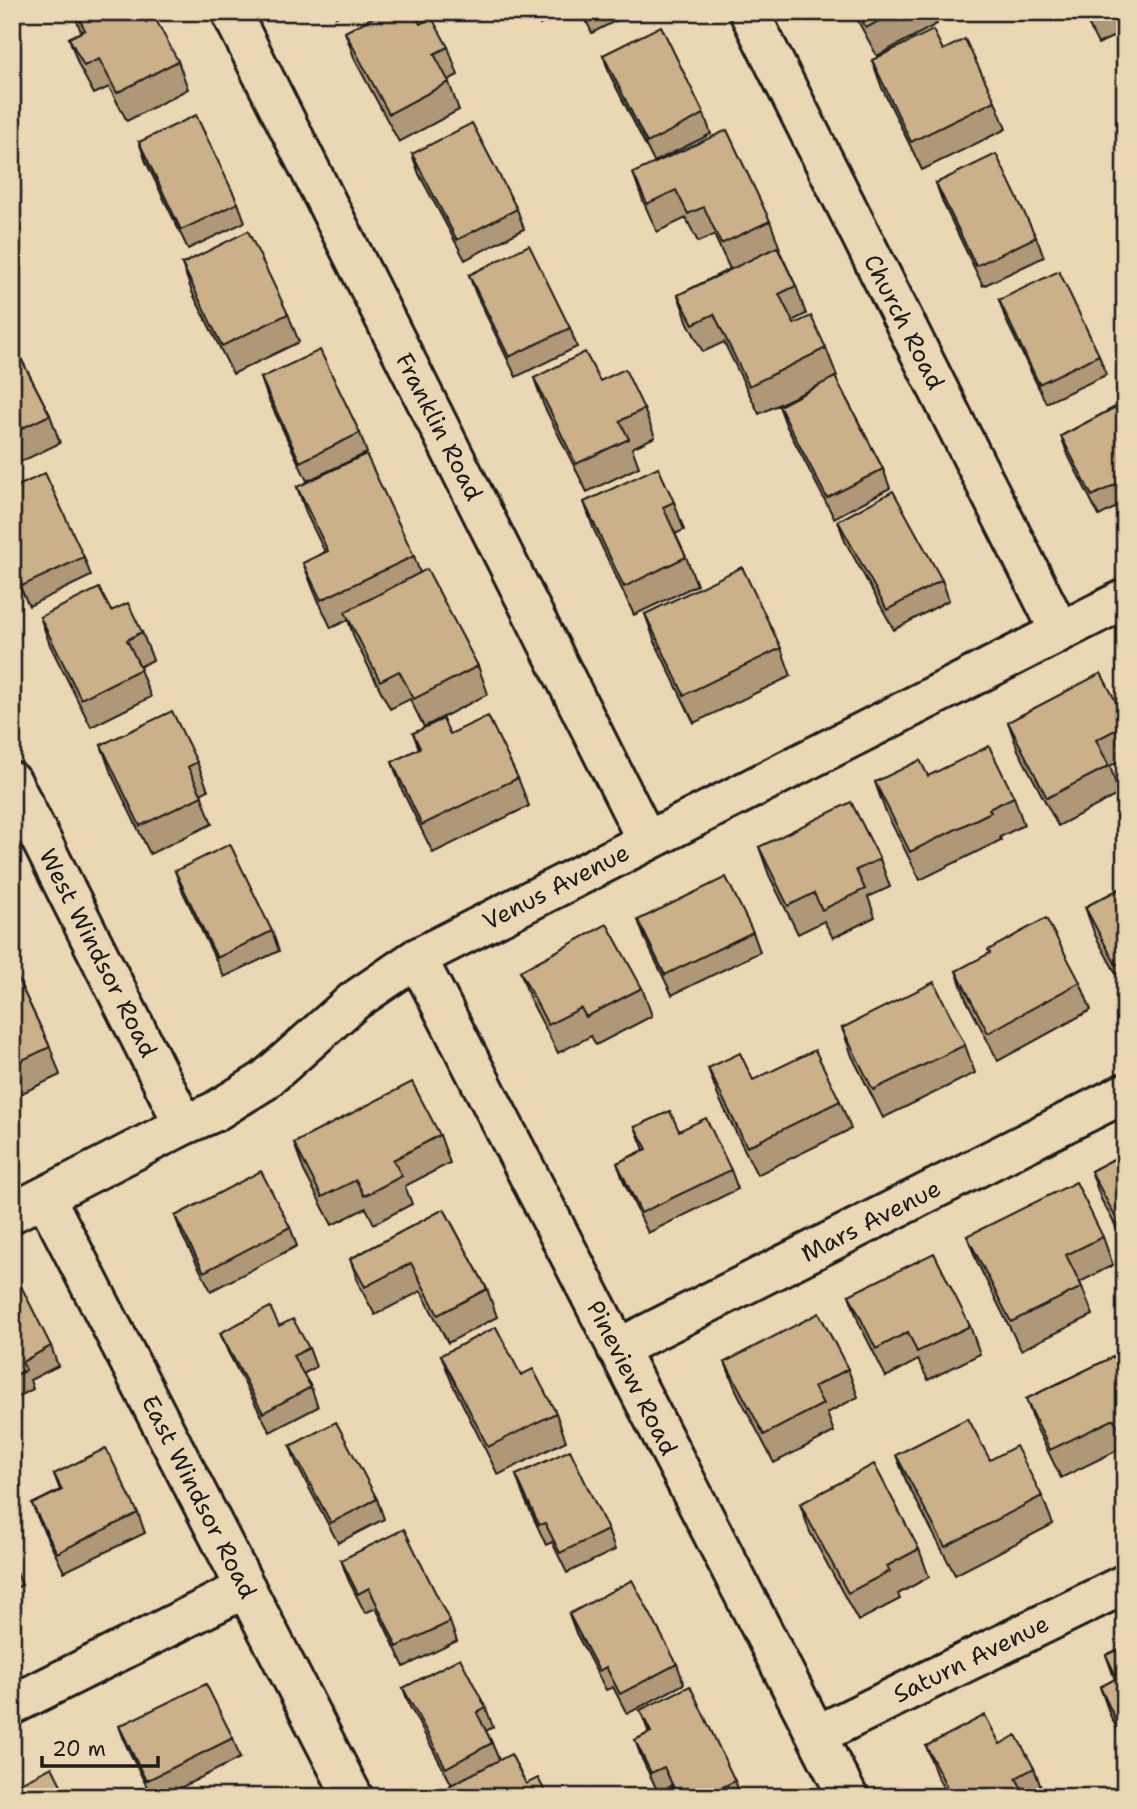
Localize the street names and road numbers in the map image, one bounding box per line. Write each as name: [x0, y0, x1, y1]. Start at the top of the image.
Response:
street label: Church Road: [856, 249, 952, 395]
street label: Franklin Road: [388, 348, 490, 506]
street label: Venus Avenue: [477, 836, 635, 938]
street label: West Windsor Road: [31, 843, 165, 1063]
street label: Mars Avenue: [796, 1172, 946, 1270]
street label: Pineview Road: [579, 1295, 685, 1461]
street label: East Windsor Road: [134, 1390, 264, 1604]
street label: Saturn Avenue: [888, 1608, 1054, 1710]

